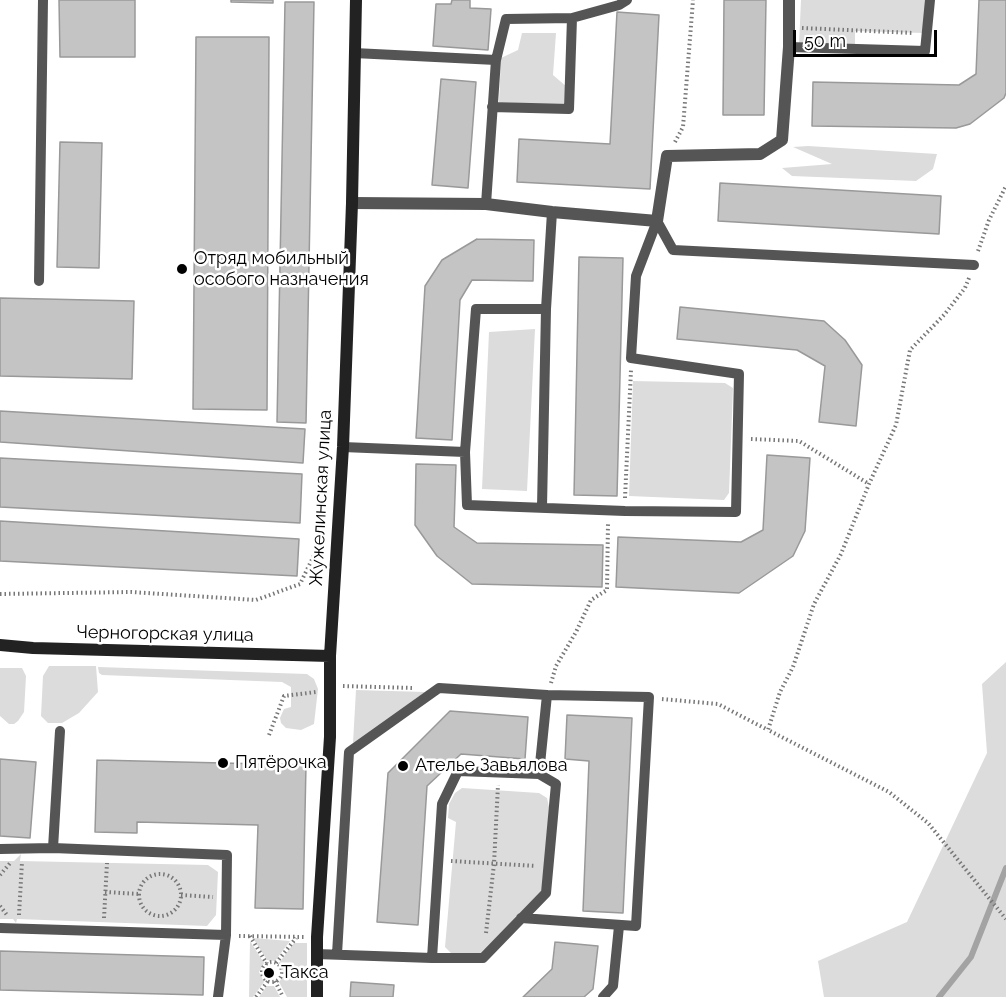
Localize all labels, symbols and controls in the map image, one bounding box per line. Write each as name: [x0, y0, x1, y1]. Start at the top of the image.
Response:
scale bar: [796, 18, 940, 56]
text: 50 m: [804, 30, 846, 51]
place label: Отряд мобильный особого назначения: [194, 248, 369, 290]
marker: Отряд мобильный особого назначения: [175, 262, 189, 276]
street label: Жужелинская улица: [306, 409, 336, 587]
street label: Черногорская улица: [76, 622, 254, 646]
place label: Пятёрочка: [235, 752, 327, 774]
place label: Ателье Завьялова: [415, 755, 567, 777]
marker: Пятёрочка: [216, 756, 230, 770]
marker: Ателье Завьялова: [396, 759, 410, 773]
place label: Такса: [281, 962, 328, 984]
marker: Такса: [262, 966, 276, 980]

